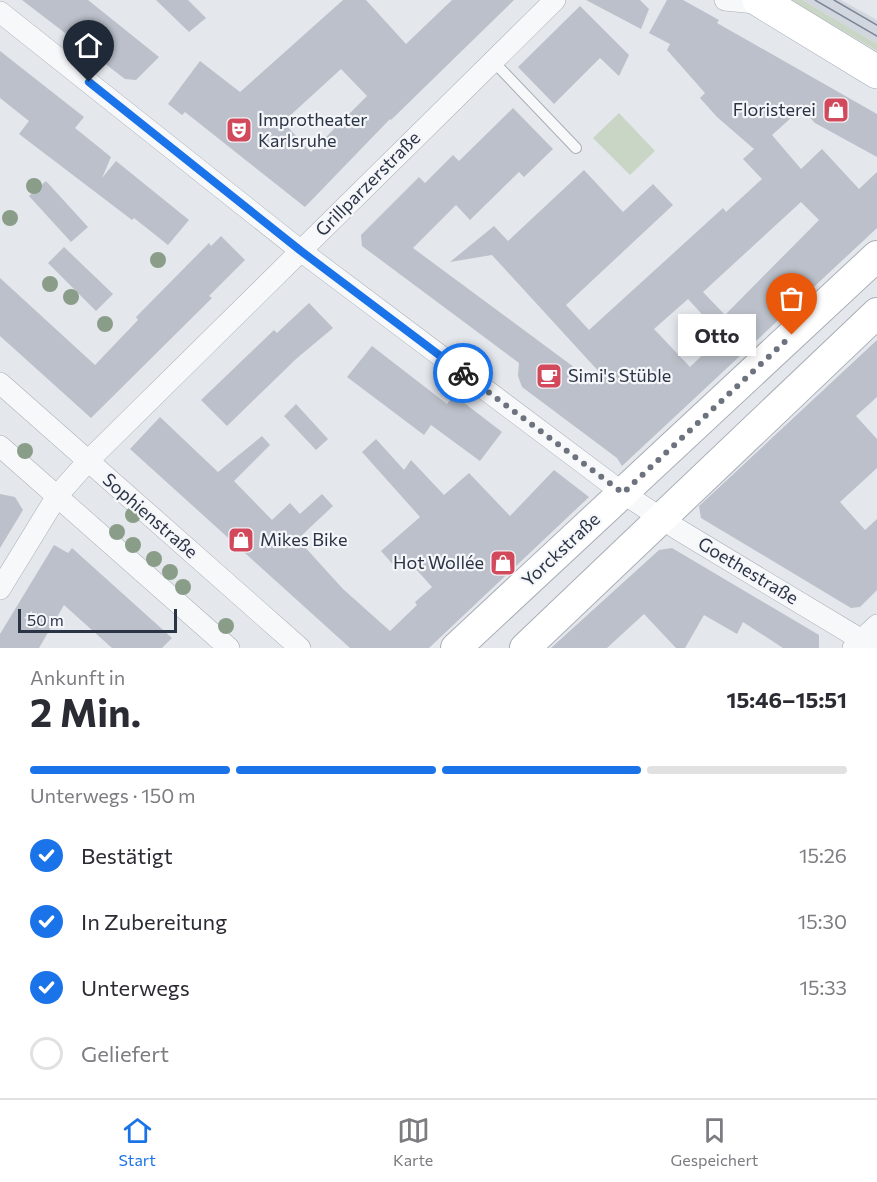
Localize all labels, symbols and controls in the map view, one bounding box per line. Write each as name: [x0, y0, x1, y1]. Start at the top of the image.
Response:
pin: [63, 20, 114, 82]
icon: home: [72, 29, 105, 62]
shop icon: Floristerei: [821, 95, 851, 125]
place label: Floristerei: [733, 98, 816, 120]
place label: Improtheater Karlsruhe: [258, 108, 367, 151]
theatre icon: Improtheater Karlsruhe: [224, 115, 254, 145]
street label: Grillparzerstraße: [310, 126, 424, 240]
pin: [766, 273, 817, 335]
icon: bag: [775, 282, 808, 315]
callout: Otto: [678, 314, 756, 356]
text: Otto: [694, 323, 740, 347]
courier: [433, 343, 493, 403]
icon: bike: [447, 357, 480, 390]
cafe icon: Simi's Stüble: [534, 361, 564, 391]
place label: Simi's Stüble: [568, 364, 671, 386]
street label: Sophienstraße: [99, 468, 203, 563]
street label: Yorckstraße: [517, 508, 604, 591]
shop icon: Mikes Bike: [226, 525, 256, 555]
place label: Mikes Bike: [260, 528, 347, 550]
street label: Goethestraße: [694, 532, 803, 609]
shop icon: Hot Wollée: [488, 548, 518, 578]
place label: Hot Wollée: [393, 551, 484, 573]
scale bar: [18, 606, 177, 634]
text: 50 m: [27, 610, 64, 629]
text: Ankunft in: [30, 665, 125, 689]
text: 15:46–15:51: [726, 686, 847, 713]
text: 2 Min.: [30, 687, 141, 735]
text: Unterwegs · 150 m: [30, 783, 196, 807]
icon: check: [30, 839, 63, 872]
text: Bestätigt: [81, 842, 173, 869]
text: 15:26: [799, 843, 847, 867]
icon: check: [30, 905, 63, 938]
text: In Zubereitung: [81, 908, 227, 935]
text: 15:30: [798, 909, 847, 933]
icon: check: [30, 971, 63, 1004]
text: Unterwegs: [81, 974, 190, 1001]
text: 15:33: [799, 975, 847, 999]
text: Geliefert: [81, 1040, 169, 1067]
tab: Start: [119, 1114, 156, 1169]
tab: Karte: [393, 1114, 433, 1169]
tab: Gespeichert: [670, 1114, 758, 1169]

